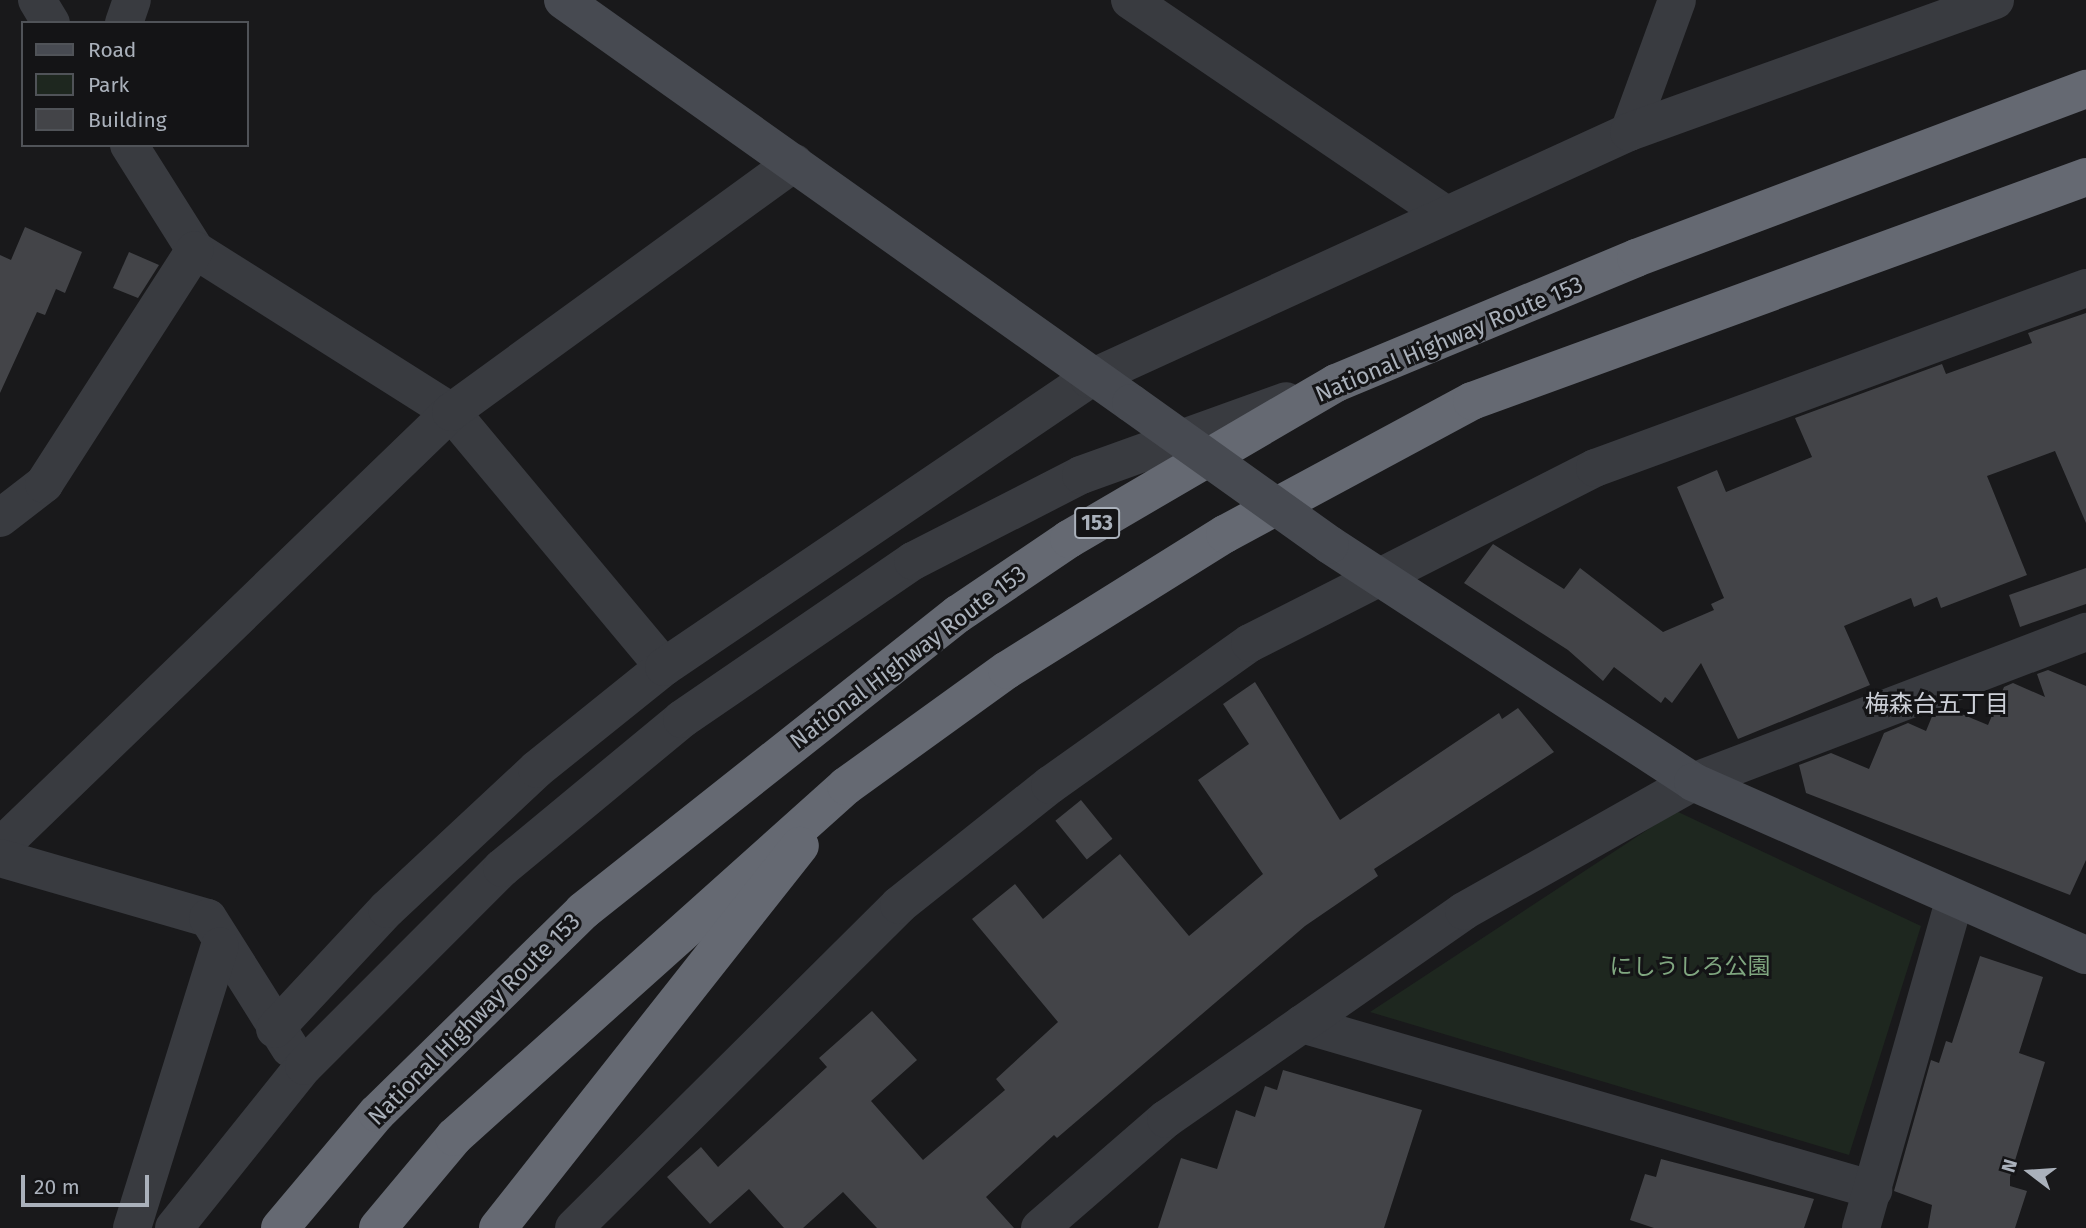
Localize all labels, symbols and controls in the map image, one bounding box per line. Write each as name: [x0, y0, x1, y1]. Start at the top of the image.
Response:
legend: [21, 21, 248, 147]
text: Road: [88, 37, 136, 63]
text: Park: [88, 72, 129, 98]
text: Building: [88, 107, 167, 133]
street label: National Highway Route 153: [1311, 270, 1587, 408]
road number: 153: [1072, 505, 1122, 540]
street label: National Highway Route 153: [785, 559, 1031, 755]
district label: 梅森台五丁目: [1865, 691, 2009, 719]
street label: National Highway Route 153: [362, 907, 586, 1131]
park label: にしうしろ公園: [1610, 952, 1770, 980]
north arrow: [1995, 1137, 2065, 1207]
text: N: [1997, 1156, 2022, 1175]
scale bar: [24, 1162, 152, 1206]
text: 20 m: [34, 1174, 80, 1200]

